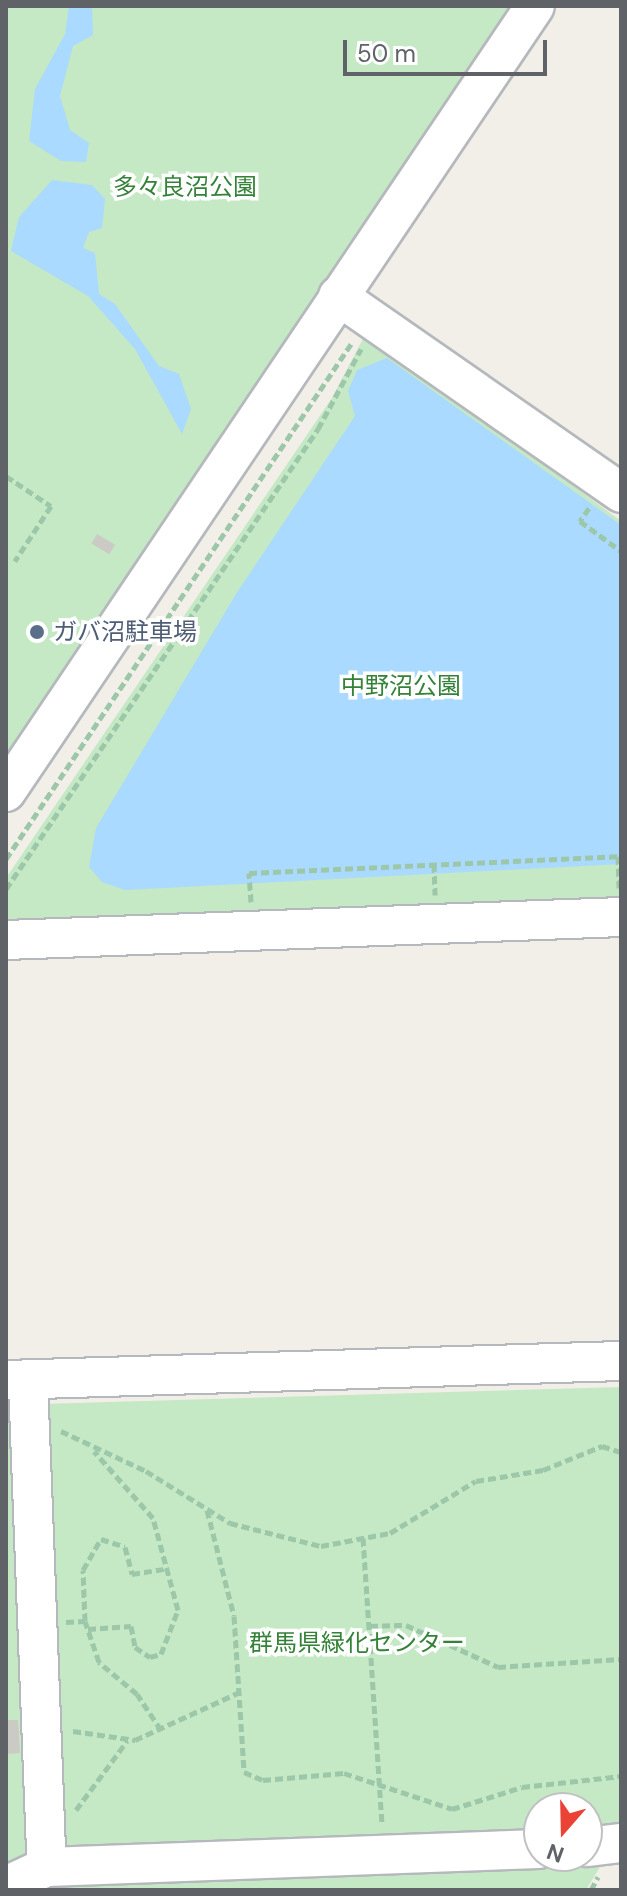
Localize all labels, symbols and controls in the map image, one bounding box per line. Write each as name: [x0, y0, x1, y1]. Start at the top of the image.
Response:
scale bar: [347, 24, 551, 74]
text: 50 m: [357, 38, 416, 69]
park label: 多々良沼公園: [113, 173, 257, 201]
place label: ガバ沼駐車場: [53, 618, 197, 646]
marker: ガバ沼駐車場: [28, 623, 46, 641]
park label: 中野沼公園: [341, 672, 461, 700]
park label: 群馬県緑化センター: [249, 1629, 465, 1657]
north arrow: [523, 1792, 603, 1872]
text: N: [543, 1837, 568, 1870]

